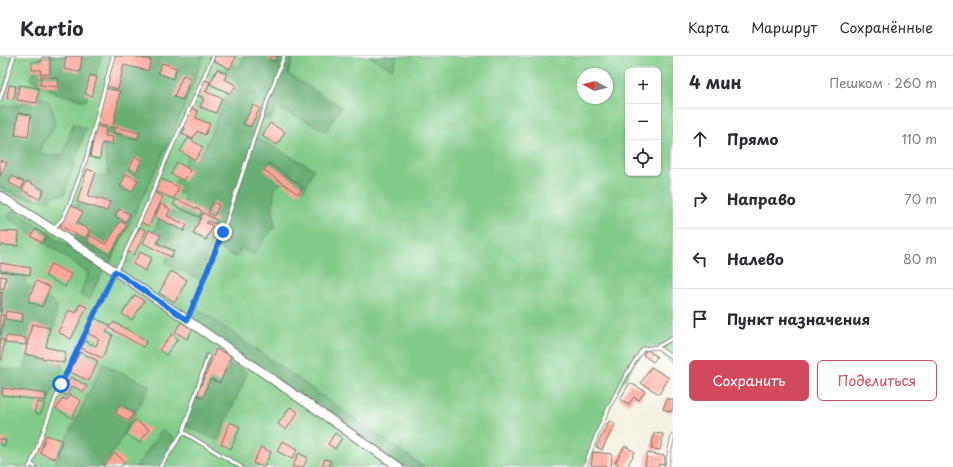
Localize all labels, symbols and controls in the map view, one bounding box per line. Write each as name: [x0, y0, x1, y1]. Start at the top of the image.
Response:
text: Kartio: [20, 14, 83, 42]
text: Карта: [688, 17, 729, 38]
text: Маршрут: [751, 17, 817, 38]
text: Сохранённые: [839, 17, 933, 38]
north arrow: [577, 68, 613, 104]
map controls: [625, 68, 661, 176]
button: +: [625, 68, 661, 104]
text: 4 мин: [689, 69, 742, 95]
text: Пешком · 260 m: [829, 73, 937, 92]
button: −: [625, 104, 661, 140]
text: Прямо: [727, 127, 778, 150]
icon: ahead: [689, 128, 711, 150]
text: 110 m: [902, 129, 937, 148]
button: locate: [625, 140, 661, 176]
text: Направо: [727, 187, 796, 210]
icon: right: [689, 188, 711, 210]
text: 70 m: [904, 189, 937, 208]
route end: [214, 223, 232, 241]
text: Налево: [727, 247, 784, 270]
icon: left: [689, 248, 711, 270]
text: 80 m: [903, 249, 937, 268]
text: Пункт назначения: [727, 307, 870, 330]
icon: arrive: [689, 308, 711, 330]
button: Сохранить: [689, 360, 809, 401]
button: Поделиться: [817, 360, 937, 401]
route start: [52, 375, 70, 393]

